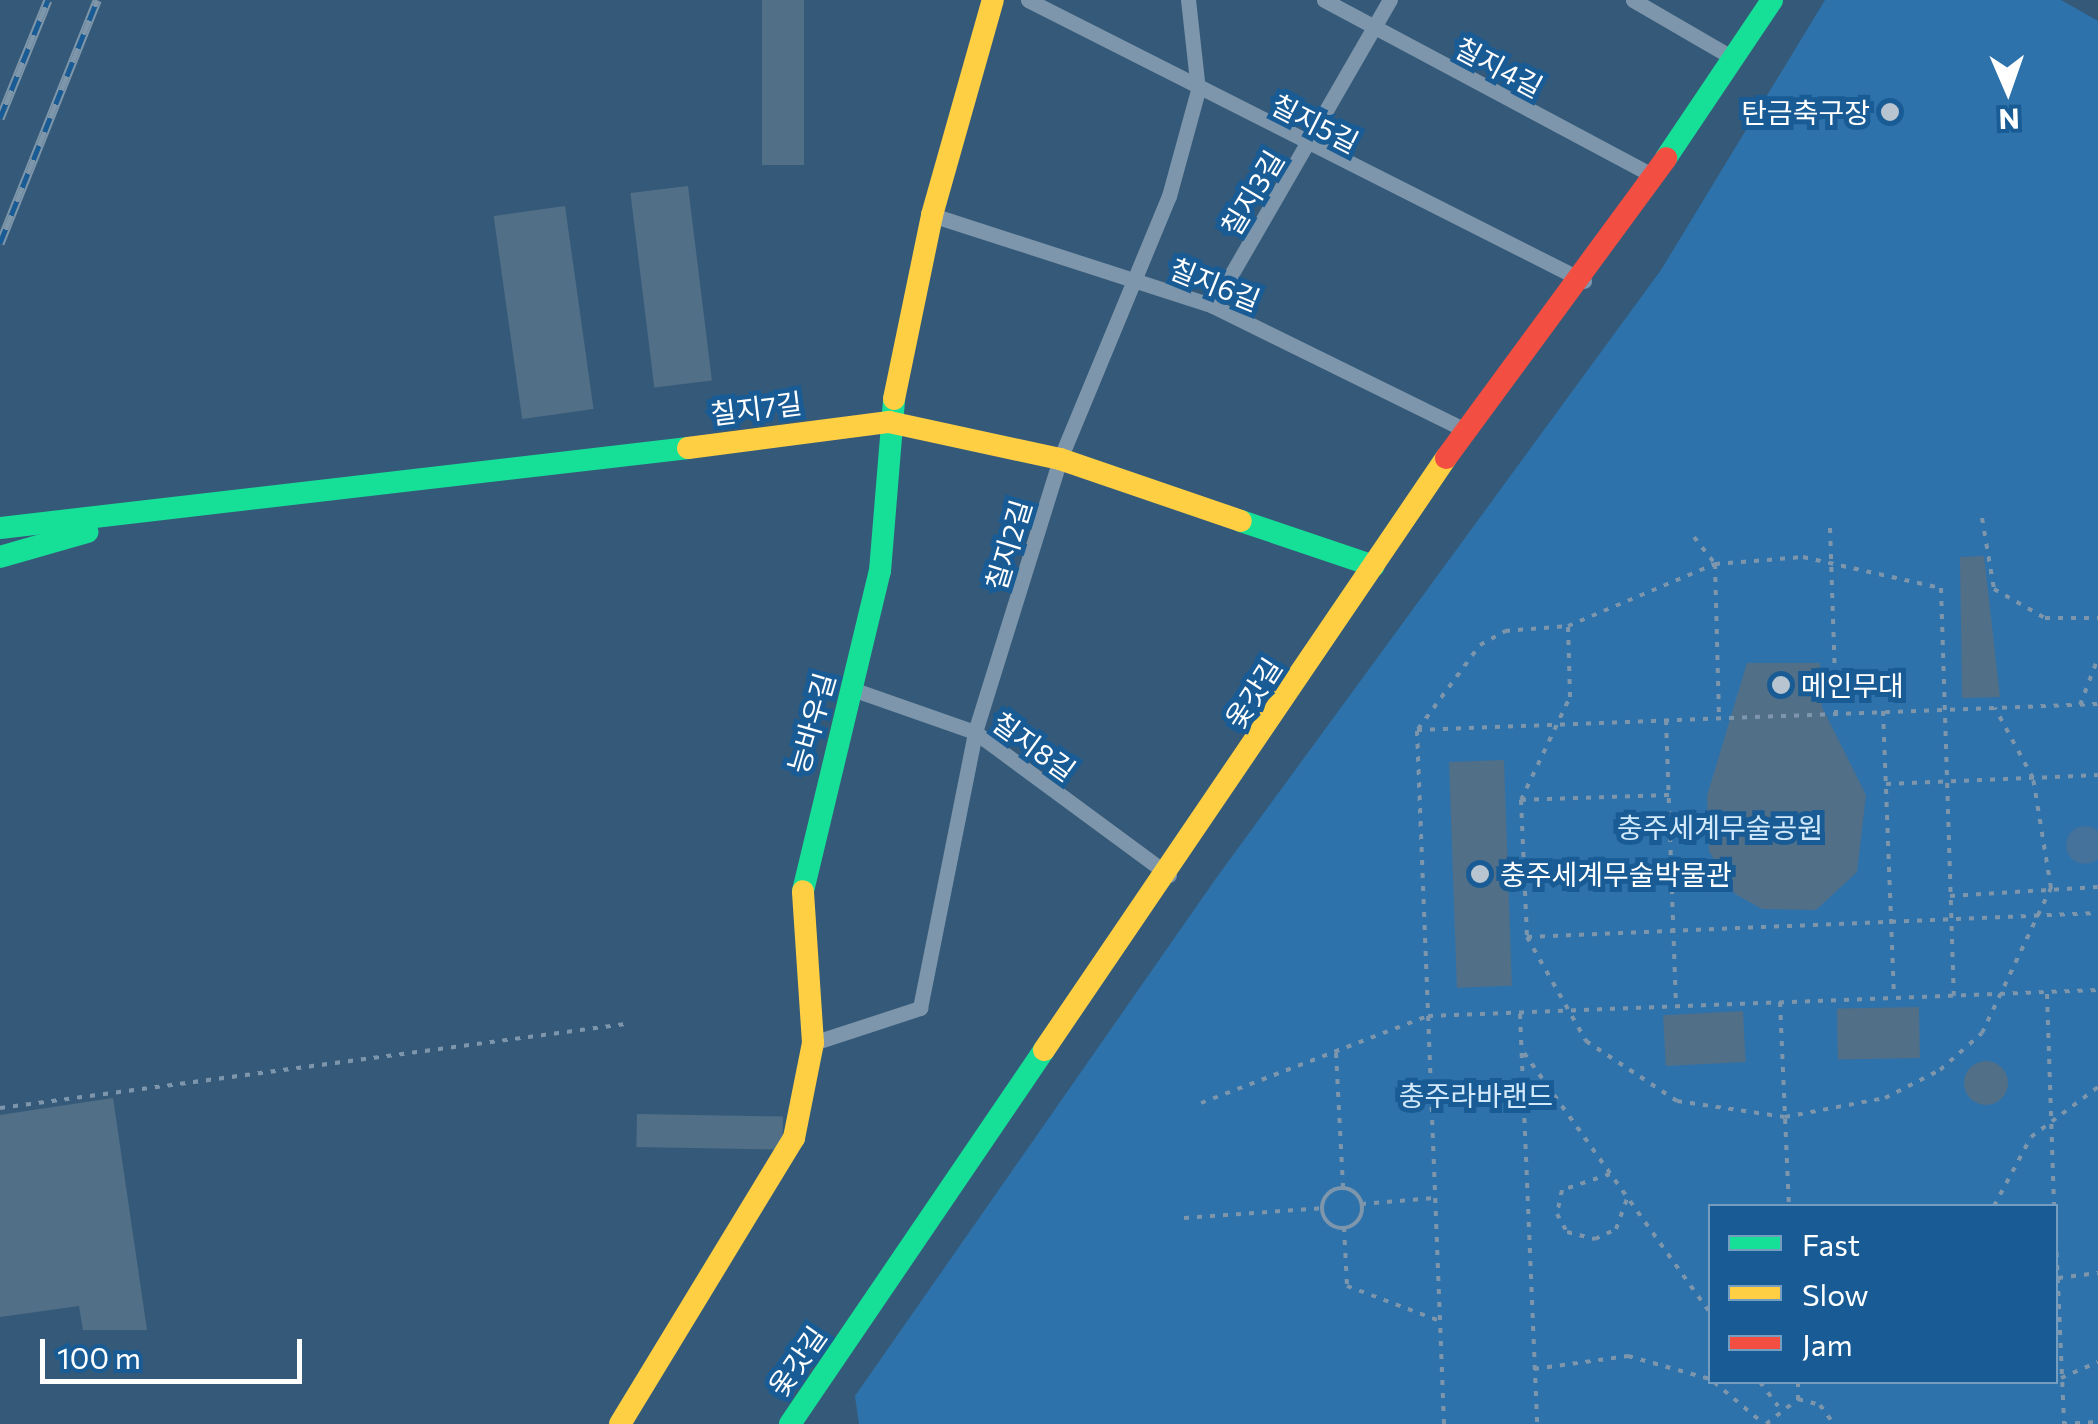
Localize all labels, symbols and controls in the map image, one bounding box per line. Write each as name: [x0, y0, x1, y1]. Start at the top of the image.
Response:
street label: 칠지4길: [1450, 30, 1548, 104]
north arrow: [1958, 40, 2058, 140]
street label: 칠지5길: [1266, 87, 1364, 159]
place label: 탄금축구장: [1741, 95, 1870, 129]
marker: 탄금축구장: [1879, 101, 1901, 123]
text: N: [1998, 103, 2020, 137]
street label: 칠지3길: [1214, 144, 1290, 242]
street label: 칠지6길: [1165, 251, 1265, 317]
street label: 칠지7길: [708, 386, 804, 430]
street label: 칠지2길: [978, 496, 1038, 594]
street label: 옻갓길: [1218, 651, 1288, 735]
place label: 메인무대: [1801, 668, 1904, 702]
street label: 능바우길: [781, 669, 841, 777]
marker: 메인무대: [1770, 674, 1792, 696]
street label: 칠지8길: [986, 705, 1082, 787]
park label: 충주세계무술공원: [1617, 810, 1823, 844]
place label: 충주세계무술박물관: [1500, 857, 1732, 891]
marker: 충주세계무술박물관: [1469, 863, 1491, 885]
park label: 충주라바랜드: [1399, 1078, 1553, 1112]
legend: [1708, 1204, 2058, 1384]
text: Fast: [1802, 1225, 1860, 1262]
text: Slow: [1802, 1275, 1869, 1312]
scale bar: [45, 1319, 308, 1381]
street label: 옻갓길: [761, 1320, 833, 1402]
text: Jam: [1802, 1325, 1853, 1362]
text: 100 m: [57, 1338, 141, 1375]

